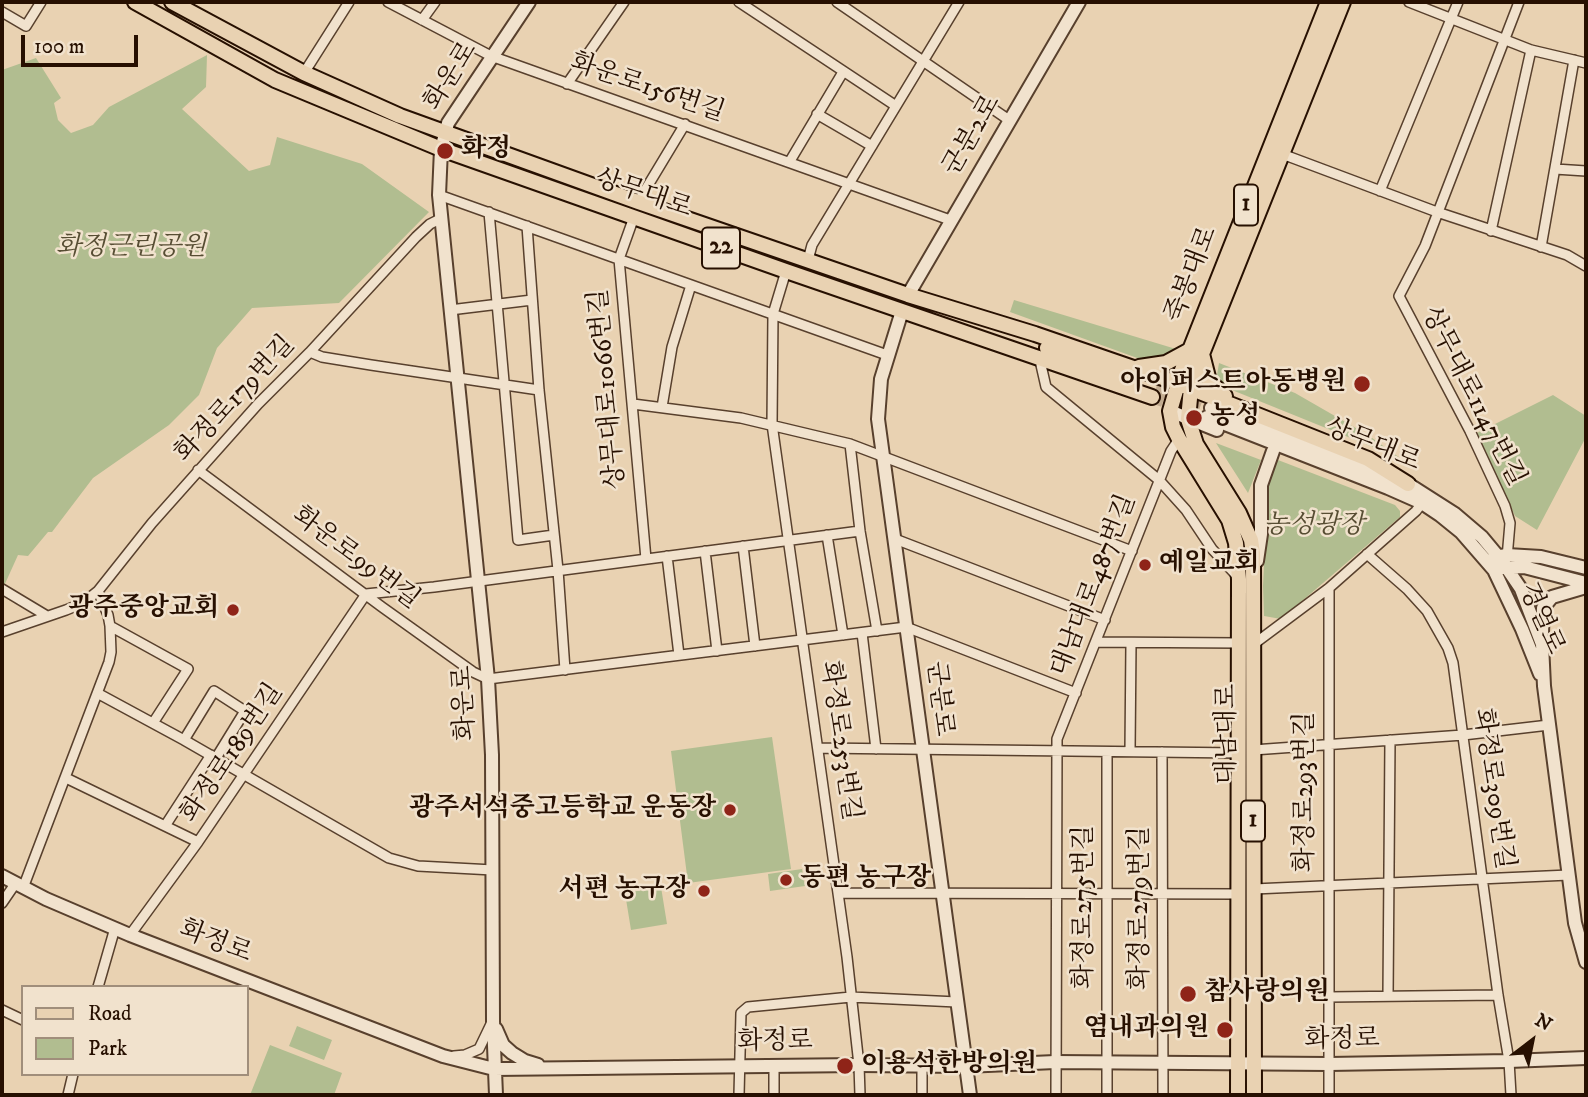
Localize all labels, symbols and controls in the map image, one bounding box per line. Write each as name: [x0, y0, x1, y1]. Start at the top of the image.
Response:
scale bar: [24, 21, 142, 65]
text: 100 m: [34, 34, 85, 60]
street label: 화운로: [419, 37, 485, 117]
street label: 화운로156번길: [566, 48, 728, 130]
street label: 군분2로: [937, 90, 1009, 182]
place label: 화정: [461, 135, 511, 167]
marker: 화정: [435, 141, 455, 161]
street label: 상무대로: [590, 164, 696, 226]
road number: 1: [1234, 184, 1258, 226]
street label: 죽봉대로: [1160, 223, 1226, 327]
road number: 22: [702, 228, 740, 268]
park label: 화정근린공원: [56, 233, 206, 265]
street label: 상무대로1066번길: [585, 287, 633, 491]
street label: 상무대로1147번길: [1413, 302, 1531, 492]
street label: 화정로179번길: [169, 330, 303, 470]
place label: 아이퍼스트아동병원: [1120, 368, 1346, 400]
marker: 아이퍼스트아동병원: [1352, 374, 1372, 394]
place label: 농성: [1210, 402, 1260, 434]
marker: 농성: [1184, 408, 1204, 428]
street label: 상무대로: [1320, 413, 1424, 479]
street label: 대남대로487번길: [1046, 491, 1144, 681]
street label: 화운로99번길: [285, 501, 425, 617]
park label: 농성광장: [1264, 511, 1364, 543]
place label: 예일교회: [1159, 549, 1259, 581]
marker: 예일교회: [1137, 557, 1153, 573]
street label: 경열로: [1510, 578, 1570, 660]
place label: 광주중앙교회: [68, 594, 219, 626]
marker: 광주중앙교회: [225, 602, 241, 618]
street label: 화정로253번길: [812, 659, 866, 823]
street label: 군분로: [918, 660, 958, 738]
street label: 화운로: [448, 665, 484, 741]
street label: 화정로189번길: [175, 678, 291, 830]
street label: 대남대로: [1213, 684, 1245, 784]
street label: 화정로309번길: [1465, 706, 1519, 872]
street label: 화정로293번길: [1291, 711, 1323, 873]
place label: 광주서석중고등학교 운동장: [409, 794, 716, 826]
road number: 1: [1241, 800, 1265, 842]
marker: 광주서석중고등학교 운동장: [722, 802, 738, 818]
street label: 화정로275번길: [1070, 825, 1102, 989]
street label: 화정로279번길: [1126, 826, 1158, 990]
place label: 동편 농구장: [800, 864, 931, 896]
marker: 동편 농구장: [778, 872, 794, 888]
place label: 서편 농구장: [559, 875, 690, 907]
marker: 서편 농구장: [696, 883, 712, 899]
street label: 화정로: [174, 915, 256, 971]
place label: 참사랑의원: [1204, 978, 1330, 1010]
marker: 참사랑의원: [1178, 984, 1198, 1004]
legend: [21, 985, 248, 1076]
text: Road: [88, 1001, 132, 1027]
north arrow: [1497, 1006, 1567, 1076]
text: N: [1531, 1009, 1556, 1037]
place label: 염내과의원: [1083, 1014, 1209, 1046]
marker: 염내과의원: [1215, 1020, 1235, 1040]
street label: 화정로: [1304, 1025, 1380, 1057]
street label: 화정로: [737, 1027, 813, 1059]
text: Park: [88, 1036, 127, 1062]
place label: 이용석한방의원: [861, 1050, 1037, 1082]
marker: 이용석한방의원: [835, 1056, 855, 1076]

